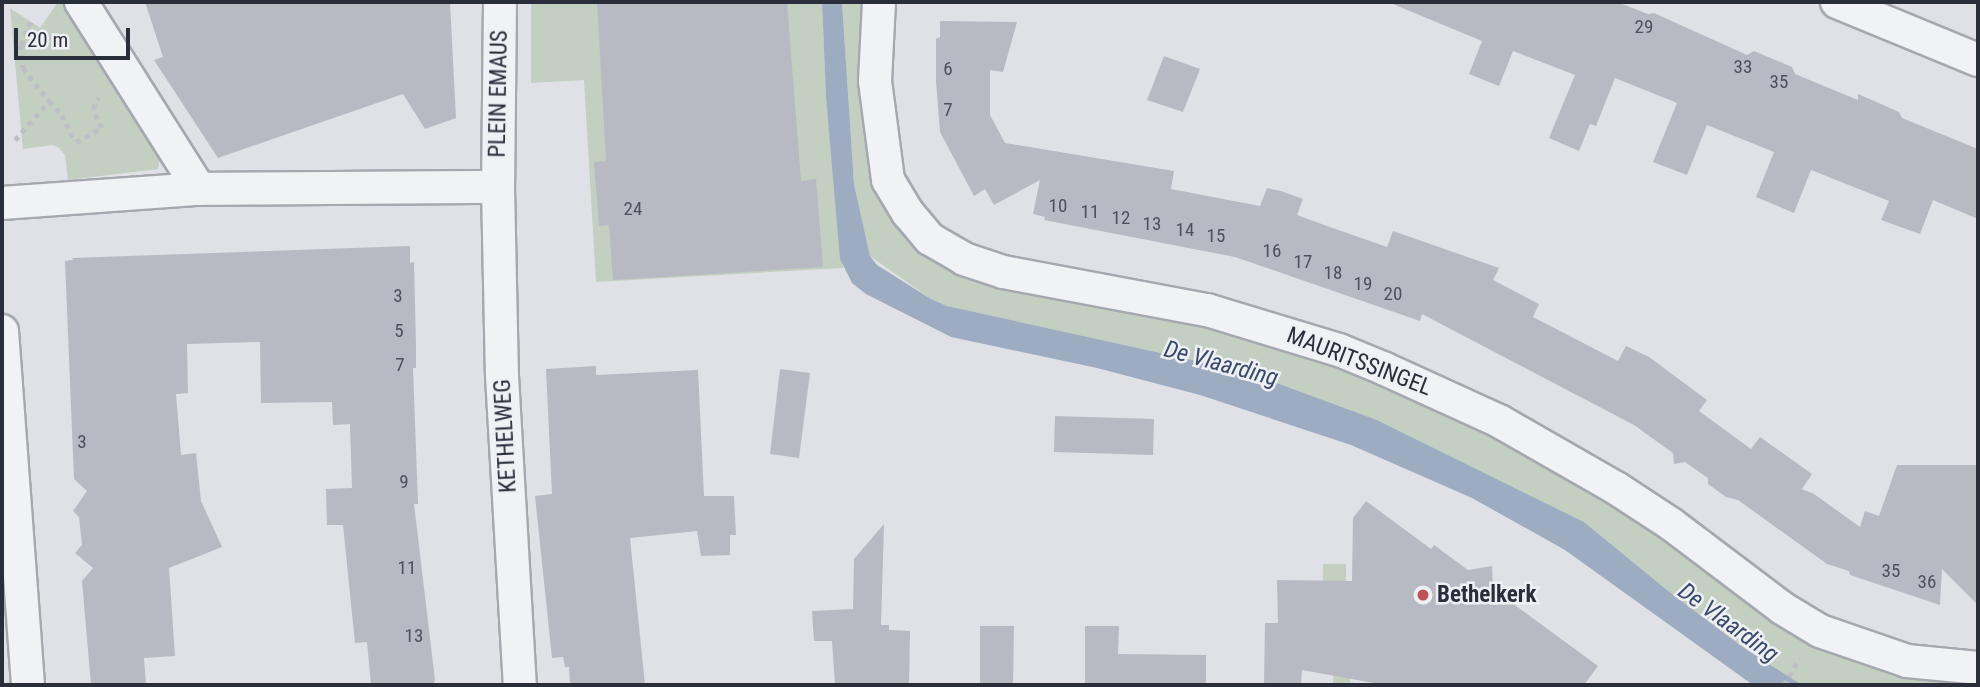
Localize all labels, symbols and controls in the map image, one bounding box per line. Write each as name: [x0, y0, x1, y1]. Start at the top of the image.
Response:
scale bar: [18, 14, 133, 58]
house number: 29: [1635, 16, 1653, 38]
text: 20 m: [27, 28, 68, 52]
street label: PLEIN EMAUS: [484, 30, 514, 158]
house number: 33: [1734, 56, 1752, 78]
house number: 6: [943, 58, 953, 80]
house number: 35: [1770, 71, 1788, 93]
house number: 7: [943, 99, 953, 121]
house number: 10: [1049, 195, 1067, 217]
house number: 24: [624, 198, 642, 220]
house number: 11: [1081, 201, 1099, 223]
house number: 12: [1112, 207, 1130, 229]
house number: 13: [1143, 213, 1161, 235]
house number: 14: [1176, 219, 1194, 241]
house number: 15: [1207, 225, 1225, 247]
house number: 16: [1263, 240, 1281, 262]
house number: 17: [1294, 251, 1312, 273]
house number: 18: [1324, 262, 1342, 284]
house number: 19: [1354, 273, 1372, 295]
house number: 20: [1384, 283, 1402, 305]
house number: 3: [393, 285, 403, 307]
house number: 5: [394, 320, 404, 342]
street label: MAURITSSINGEL: [1283, 322, 1435, 402]
water label: De Vlaarding: [1161, 335, 1281, 393]
house number: 7: [395, 354, 405, 376]
street label: KETHELWEG: [489, 378, 523, 494]
house number: 3: [77, 431, 87, 453]
house number: 9: [399, 471, 409, 493]
house number: 11: [398, 557, 416, 579]
house number: 35: [1882, 560, 1900, 582]
house number: 36: [1918, 571, 1936, 593]
water label: De Vlaarding: [1672, 577, 1784, 669]
place label: Bethelkerk: [1437, 581, 1536, 609]
marker: Bethelkerk: [1415, 587, 1431, 603]
house number: 13: [405, 625, 423, 647]

